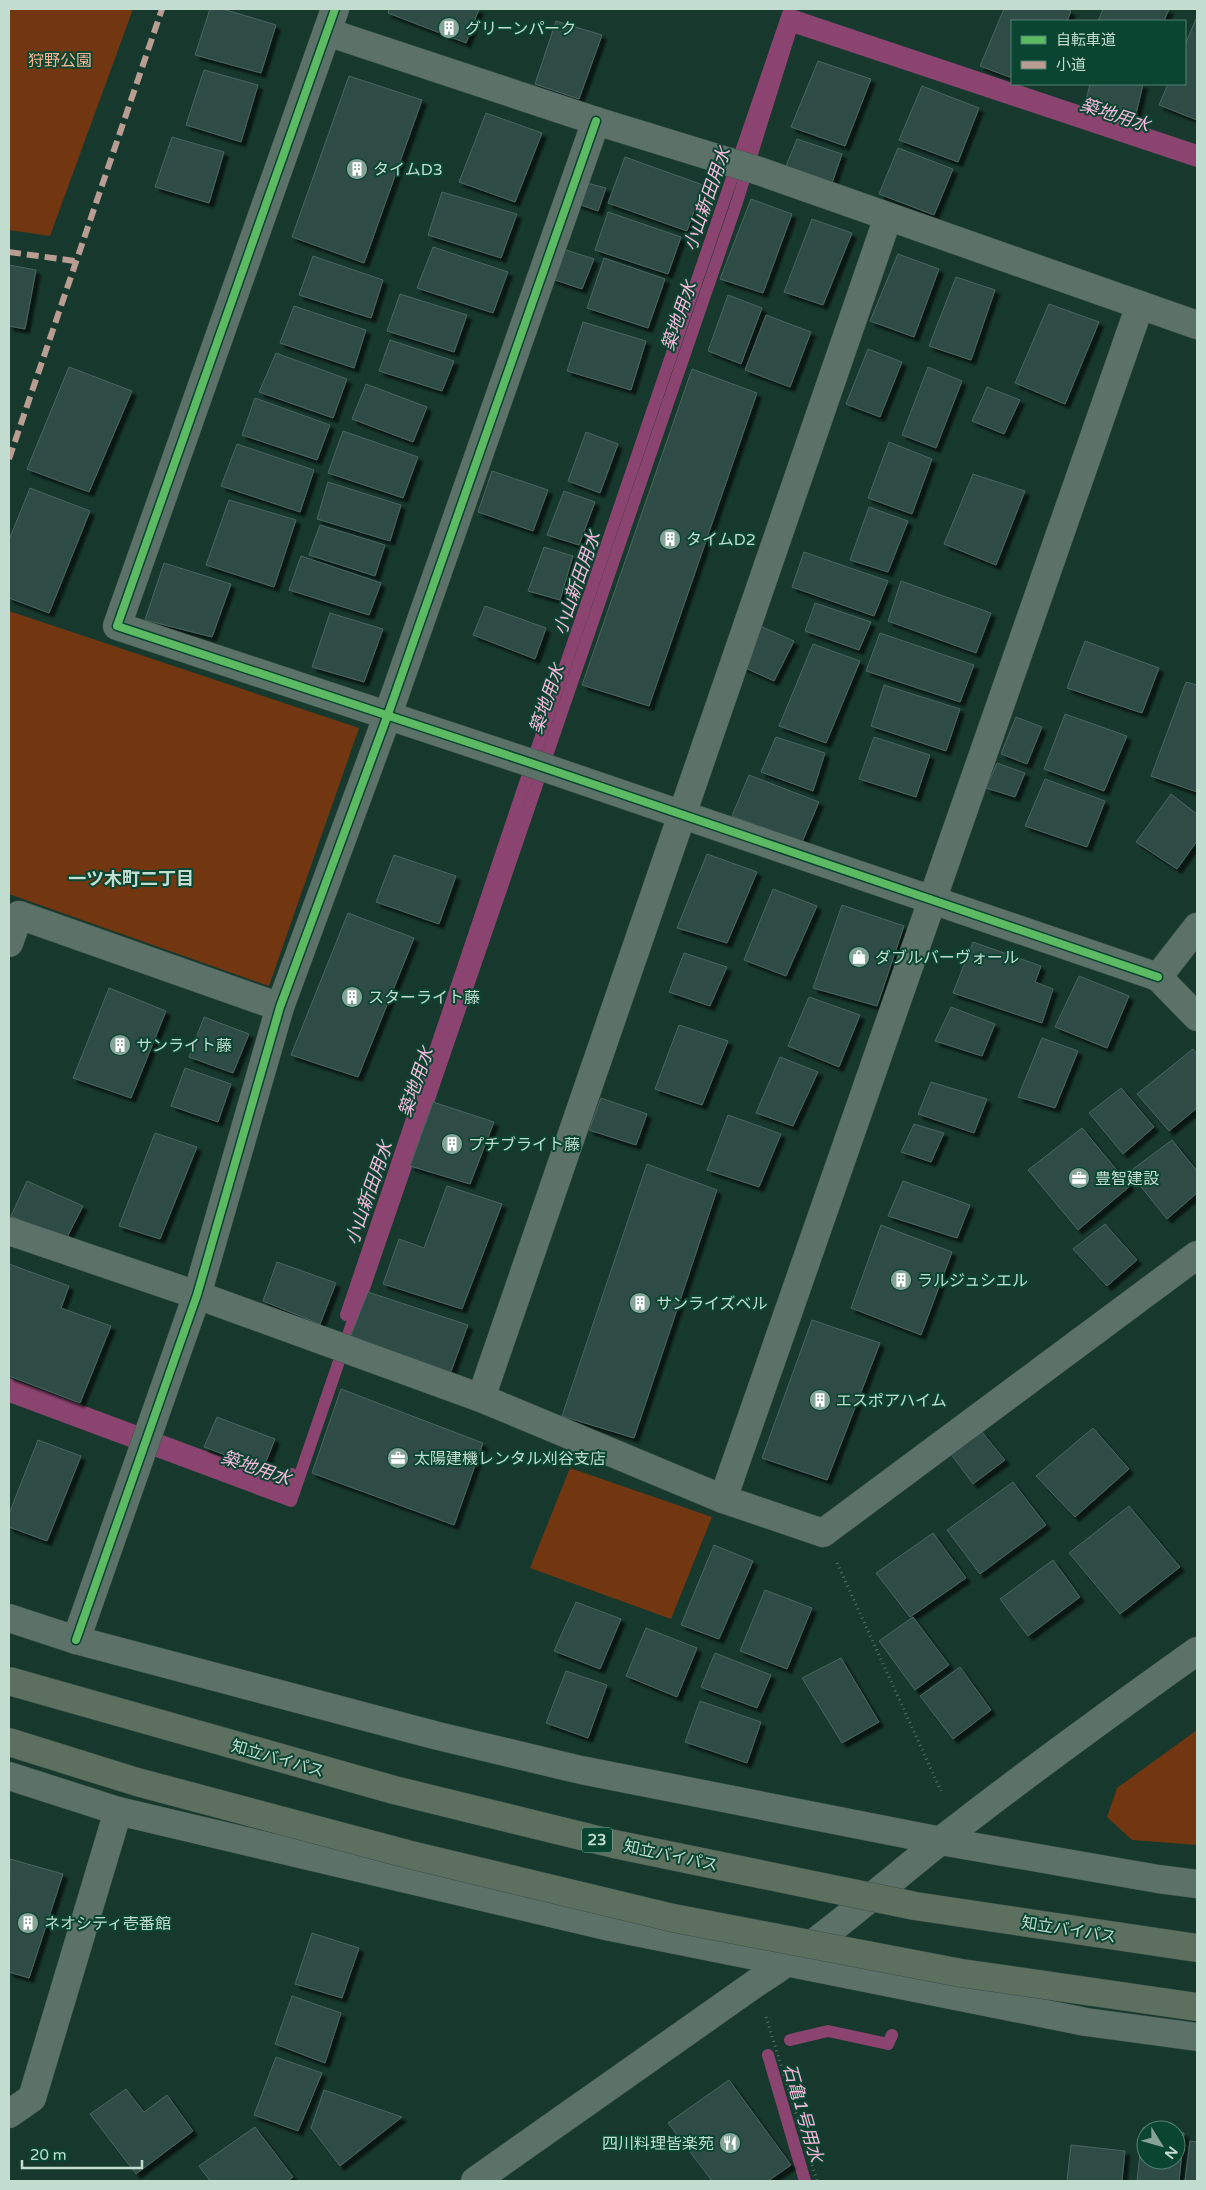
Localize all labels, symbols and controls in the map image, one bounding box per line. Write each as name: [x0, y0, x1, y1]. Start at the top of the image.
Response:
building icon: グリーンパーク: [437, 16, 461, 40]
place label: グリーンパーク: [465, 19, 576, 39]
legend: [1011, 20, 1186, 85]
text: 自転車道: [1056, 31, 1116, 49]
park label: 狩野公園: [28, 51, 92, 71]
text: 小道: [1056, 56, 1086, 74]
water label: 築地用水: [1077, 93, 1155, 137]
water label: 小山新田用水: [679, 142, 736, 254]
building icon: タイムD3: [345, 157, 369, 181]
place label: タイムD3: [373, 160, 443, 180]
water label: 築地用水: [657, 276, 702, 354]
water label: 小山新田用水: [549, 526, 606, 638]
building icon: タイムD2: [658, 527, 682, 551]
place label: タイムD2: [686, 530, 756, 550]
water label: 築地用水: [525, 659, 570, 737]
district label: 一ツ木町二丁目: [68, 868, 194, 890]
shop icon: ダブルバーヴォール: [847, 945, 871, 969]
place label: ダブルバーヴォール: [875, 948, 1019, 968]
building icon: スターライト藤: [340, 985, 364, 1009]
place label: スターライト藤: [368, 988, 480, 1008]
building icon: サンライト藤: [108, 1033, 132, 1057]
place label: サンライト藤: [136, 1036, 232, 1056]
water label: 築地用水: [394, 1042, 439, 1120]
building icon: プチブライト藤: [440, 1132, 464, 1156]
place label: プチブライト藤: [468, 1135, 580, 1155]
water label: 小山新田用水: [341, 1136, 398, 1248]
office icon: 豊智建設: [1067, 1166, 1091, 1190]
place label: 豊智建設: [1095, 1169, 1159, 1189]
building icon: ラルジュシエル: [889, 1268, 913, 1292]
place label: ラルジュシエル: [917, 1271, 1028, 1291]
building icon: サンライズベル: [628, 1291, 652, 1315]
place label: サンライズベル: [656, 1294, 768, 1314]
building icon: エスポアハイム: [808, 1388, 832, 1412]
place label: エスポアハイム: [836, 1391, 947, 1411]
water label: 築地用水: [218, 1446, 296, 1491]
office icon: 太陽建機レンタル刈谷支店: [386, 1446, 410, 1470]
place label: 太陽建機レンタル刈谷支店: [414, 1449, 606, 1469]
street label: 知立バイパス: [229, 1736, 326, 1782]
road number: 23: [582, 1828, 612, 1852]
street label: 知立バイパス: [622, 1836, 720, 1876]
building icon: ネオシティ壱番館: [16, 1911, 40, 1935]
street label: 知立バイパス: [1020, 1913, 1118, 1947]
place label: ネオシティ壱番館: [44, 1914, 171, 1934]
water label: 石亀1号用水: [778, 2061, 828, 2167]
north arrow: [1136, 2120, 1186, 2170]
restaurant icon: 四川料理皆楽苑: [718, 2131, 742, 2155]
place label: 四川料理皆楽苑: [602, 2134, 714, 2154]
scale bar: [22, 2138, 142, 2170]
text: N: [1161, 2143, 1181, 2162]
text: 20 m: [30, 2146, 67, 2164]

